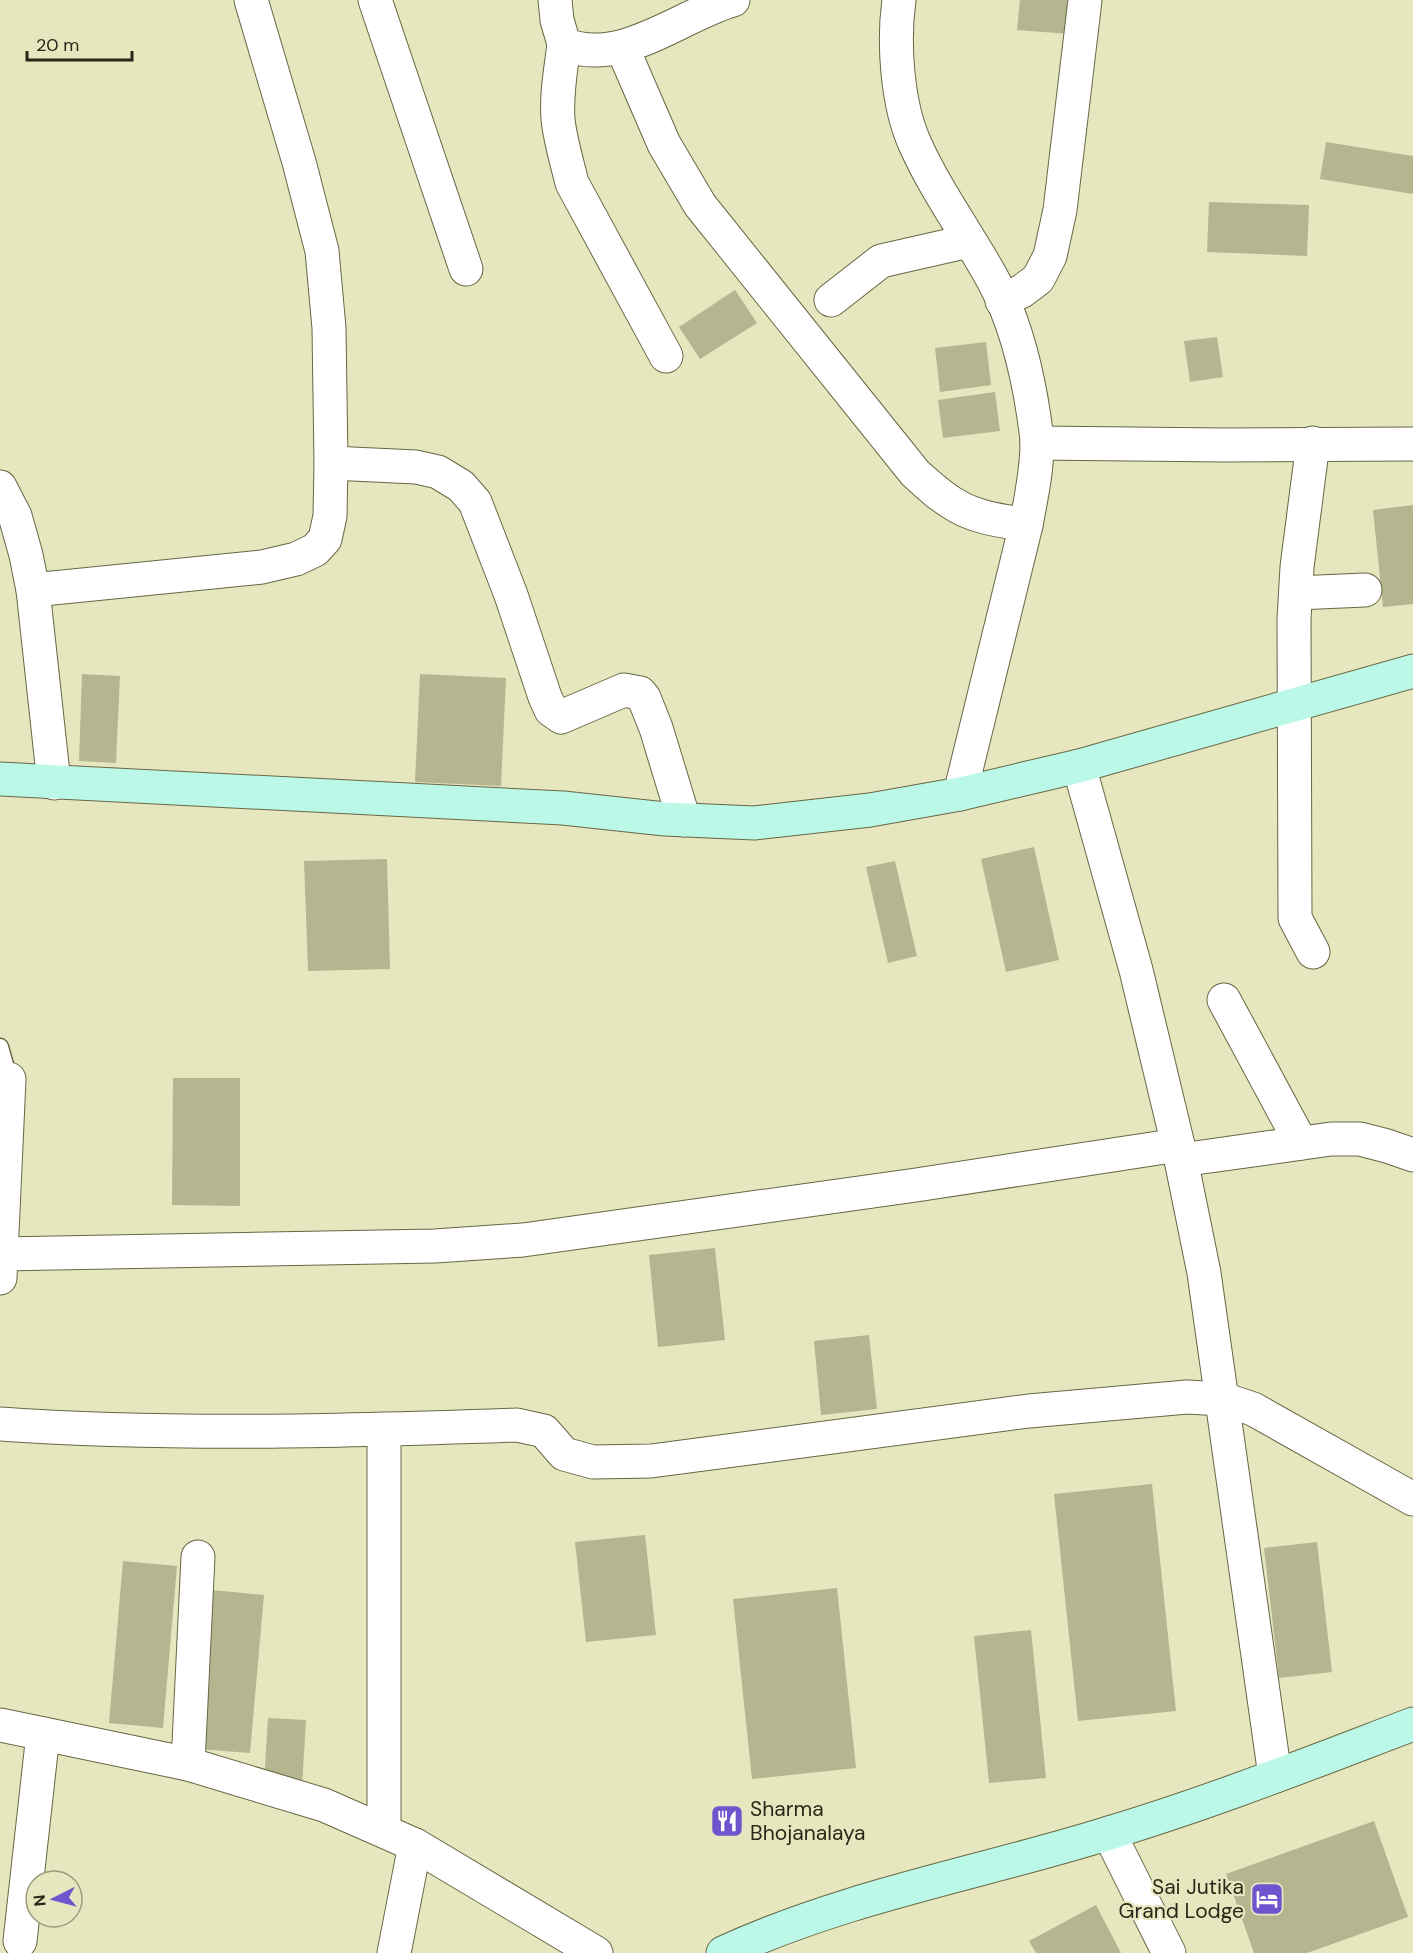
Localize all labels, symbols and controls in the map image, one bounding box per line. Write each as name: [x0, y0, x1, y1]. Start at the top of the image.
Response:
scale bar: [27, 24, 132, 62]
text: 20 m: [36, 33, 79, 57]
place label: Sharma Bhojanalaya: [750, 1795, 865, 1847]
restaurant icon: Sharma Bhojanalaya: [709, 1803, 745, 1839]
north arrow: [24, 1869, 84, 1929]
place label: Sai Jutika Grand Lodge: [1119, 1873, 1244, 1925]
hotel icon: Sai Jutika Grand Lodge: [1249, 1881, 1285, 1917]
text: N: [29, 1894, 51, 1907]

